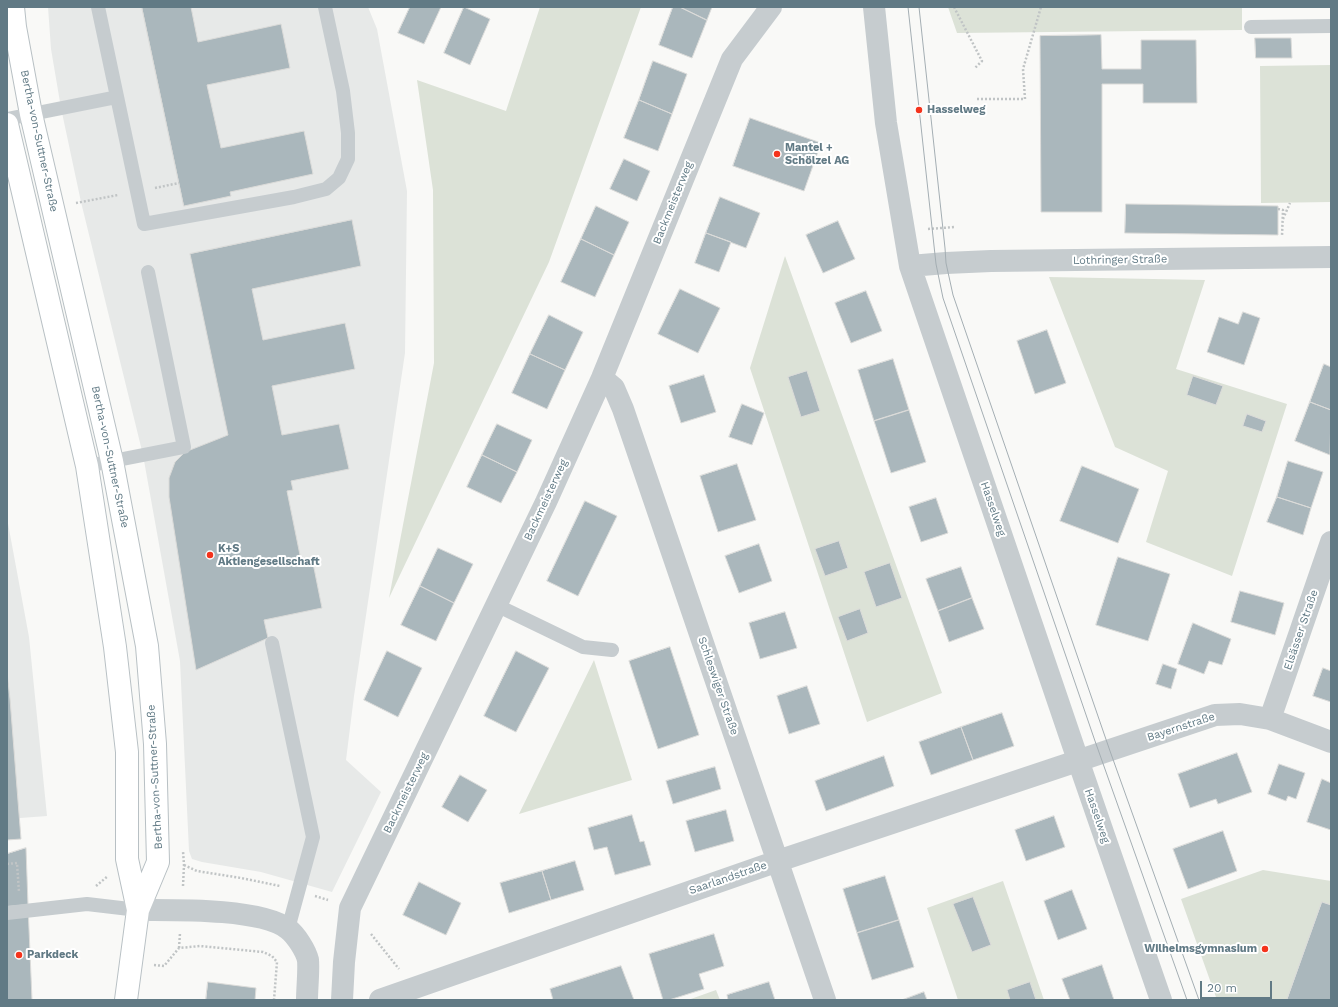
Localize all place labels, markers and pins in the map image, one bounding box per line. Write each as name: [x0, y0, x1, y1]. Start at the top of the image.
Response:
place label: Hasselweg: [927, 103, 985, 117]
marker: Hasselweg: [914, 105, 924, 115]
place label: Mantel + Schölzel AG: [785, 141, 849, 167]
marker: Mantel + Schölzel AG: [772, 149, 782, 159]
place label: K+S Aktiengesellschaft: [218, 542, 320, 568]
marker: K+S Aktiengesellschaft: [205, 550, 215, 560]
place label: Wilhelmsgymnasium: [1144, 942, 1257, 956]
marker: Wilhelmsgymnasium: [1260, 944, 1270, 954]
place label: Parkdeck: [27, 948, 78, 962]
marker: Parkdeck: [14, 950, 24, 960]

